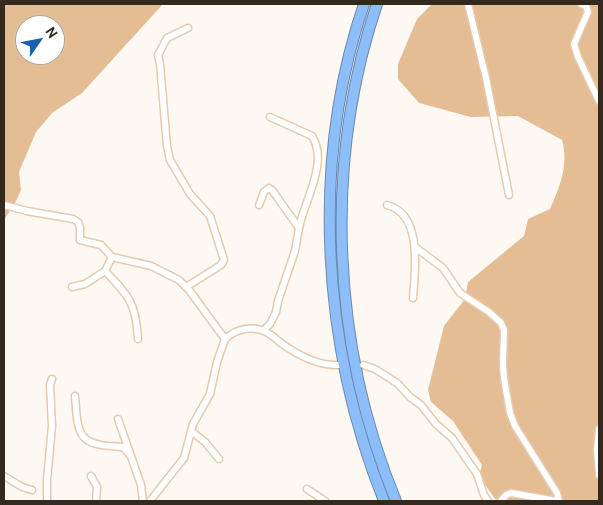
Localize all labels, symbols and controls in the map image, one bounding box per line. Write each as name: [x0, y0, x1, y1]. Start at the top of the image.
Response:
north arrow: [15, 15, 65, 65]
text: N: [41, 23, 62, 41]

